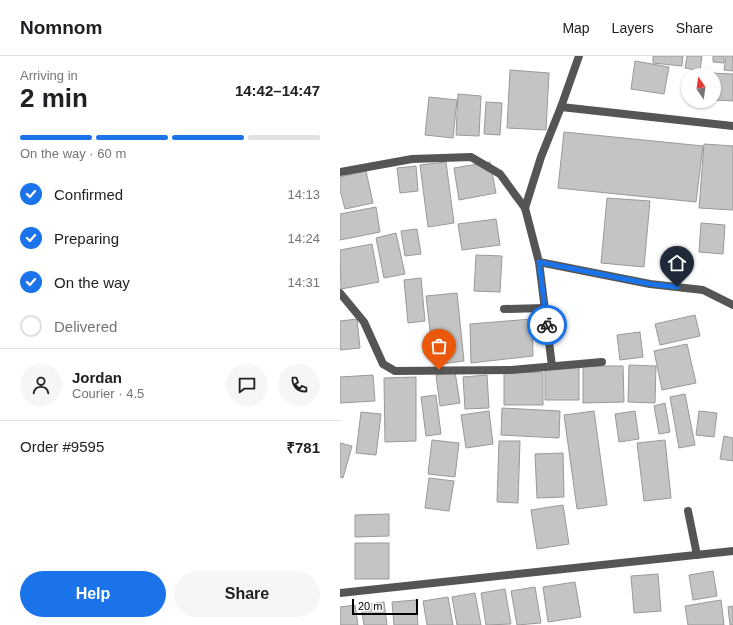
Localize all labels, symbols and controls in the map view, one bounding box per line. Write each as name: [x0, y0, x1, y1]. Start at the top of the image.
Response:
text: Nomnom: [20, 17, 102, 38]
text: Map: [562, 20, 590, 36]
text: Layers: [612, 20, 654, 36]
text: Share: [676, 20, 713, 36]
text: Arriving in: [20, 68, 78, 83]
north arrow: [681, 68, 721, 108]
map controls: [681, 68, 721, 108]
text: 14:42–14:47: [235, 82, 320, 99]
text: 2 min: [20, 83, 88, 113]
text: On the way · 60 m: [20, 146, 126, 161]
icon: check: [20, 183, 42, 205]
text: Confirmed: [54, 186, 123, 203]
text: 14:13: [287, 187, 320, 202]
icon: check: [20, 227, 42, 249]
text: Preparing: [54, 230, 119, 247]
text: 14:24: [287, 231, 320, 246]
pin: [660, 246, 694, 287]
icon: home: [666, 252, 688, 274]
icon: check: [20, 271, 42, 293]
text: On the way: [54, 274, 130, 291]
text: 14:31: [287, 275, 320, 290]
courier: [527, 305, 567, 345]
icon: bike: [536, 314, 558, 336]
text: Delivered: [54, 318, 117, 335]
pin: [422, 329, 456, 370]
icon: bag: [428, 335, 450, 357]
button: person: [20, 364, 62, 406]
button: chat: [226, 364, 268, 406]
button: phone: [278, 364, 320, 406]
text: Jordan: [72, 369, 122, 386]
text: Courier · 4.5: [72, 386, 144, 401]
text: Order #9595: [20, 438, 104, 455]
text: ₹781: [286, 439, 320, 456]
button: Help: [20, 571, 166, 617]
button: Share: [174, 571, 320, 617]
scale bar: [352, 597, 418, 616]
text: 20 m: [358, 600, 382, 612]

